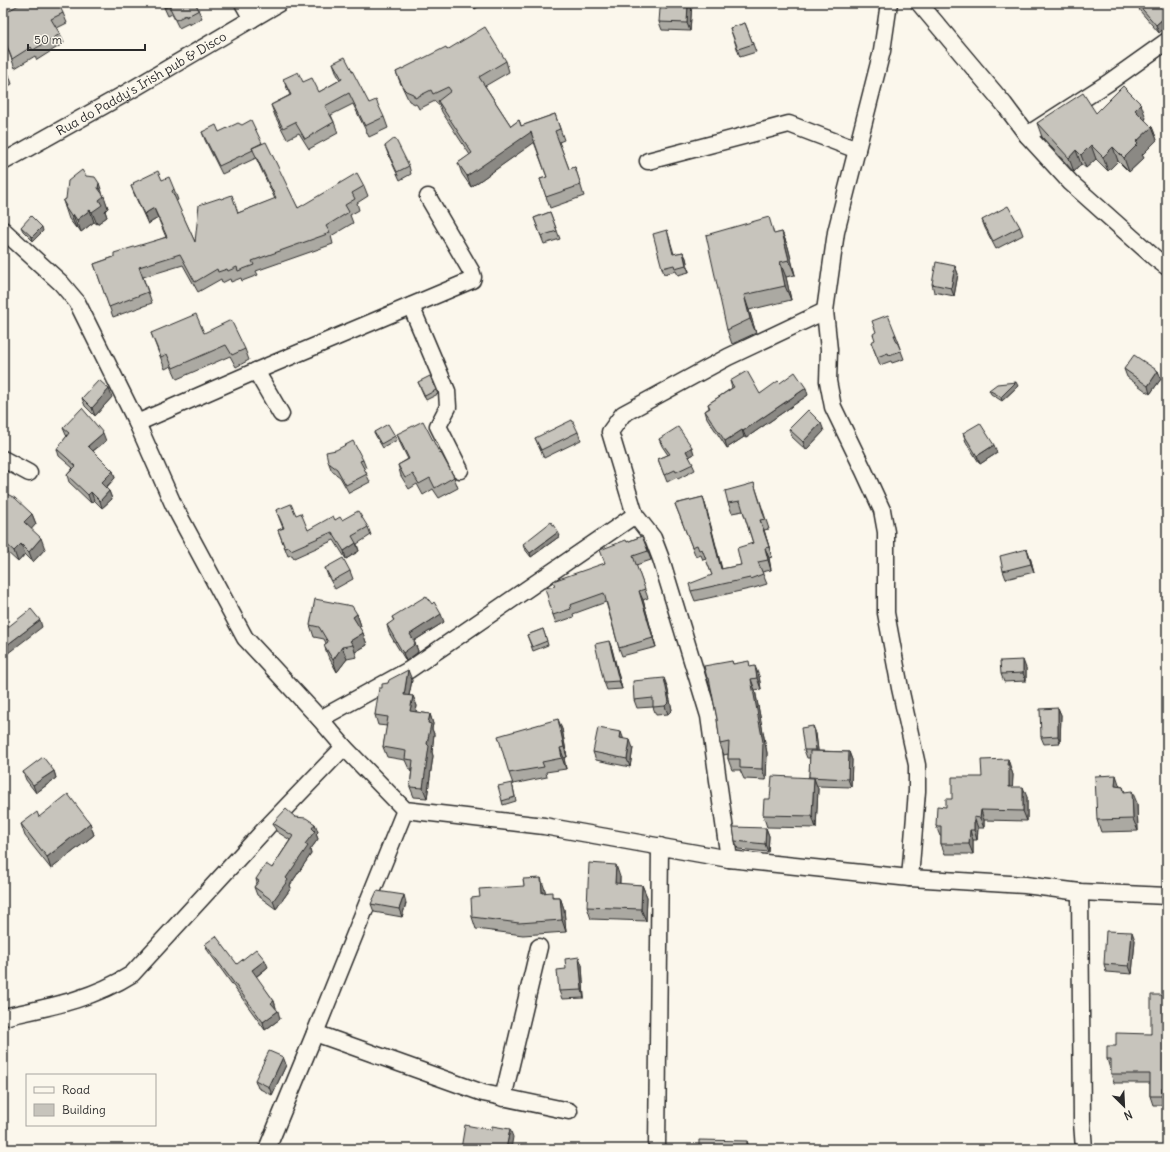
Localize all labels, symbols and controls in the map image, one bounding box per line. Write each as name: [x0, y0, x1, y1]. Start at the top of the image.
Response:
scale bar: [28, 26, 145, 52]
street label: Rua do Paddy's Irish pub & Disco: [53, 27, 229, 139]
text: 50 m: [34, 32, 63, 47]
legend: [26, 1074, 156, 1126]
text: Road: [62, 1082, 90, 1097]
north arrow: [1104, 1086, 1144, 1126]
text: Building: [62, 1102, 106, 1117]
text: N: [1122, 1107, 1134, 1123]

